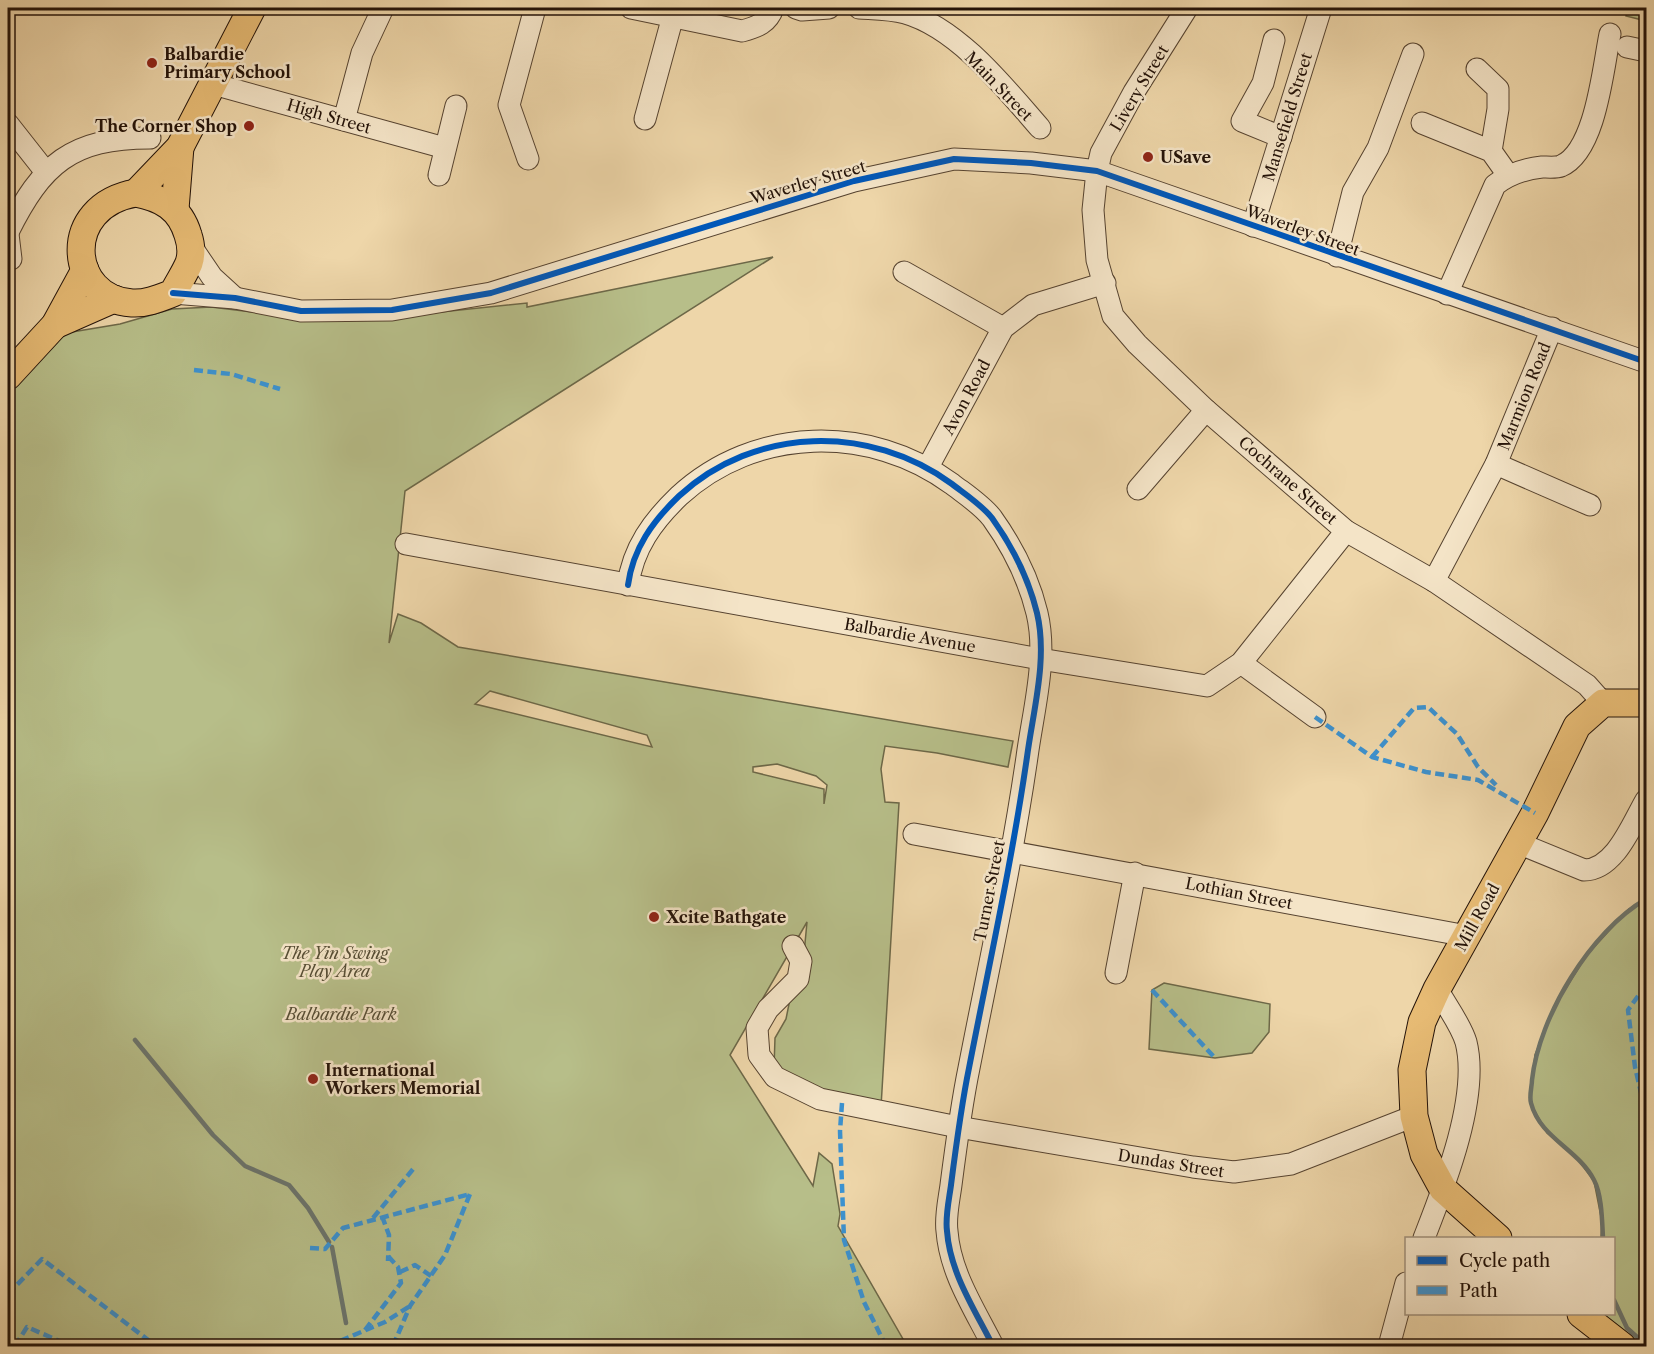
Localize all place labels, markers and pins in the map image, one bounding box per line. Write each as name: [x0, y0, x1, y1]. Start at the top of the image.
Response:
place label: Balbardie Primary School: [164, 44, 291, 82]
marker: Balbardie Primary School: [145, 56, 159, 70]
place label: The Corner Shop: [95, 116, 237, 136]
marker: The Corner Shop: [242, 119, 256, 133]
place label: USave: [1160, 147, 1211, 167]
marker: USave: [1141, 150, 1155, 164]
place label: Xcite Bathgate: [665, 907, 787, 927]
marker: Xcite Bathgate: [647, 910, 661, 924]
place label: International Workers Memorial: [324, 1060, 481, 1098]
marker: International Workers Memorial: [306, 1072, 320, 1086]

